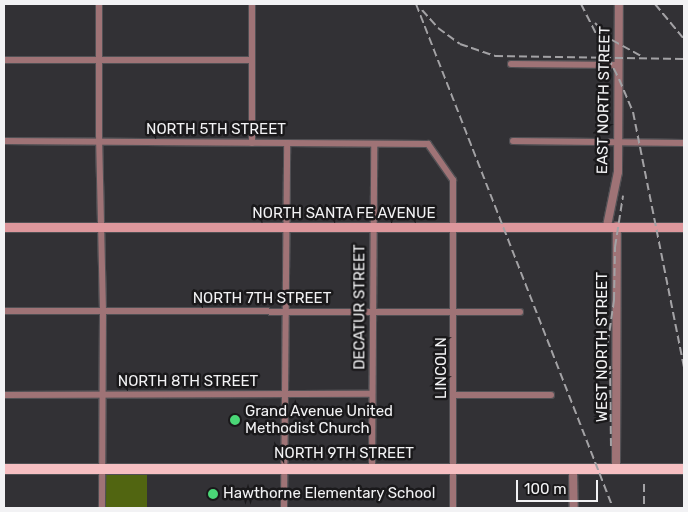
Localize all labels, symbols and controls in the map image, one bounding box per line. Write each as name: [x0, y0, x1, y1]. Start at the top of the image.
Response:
street label: EAST NORTH STREET: [594, 26, 614, 174]
street label: NORTH 5TH STREET: [146, 121, 286, 139]
street label: NORTH SANTA FE AVENUE: [252, 205, 436, 223]
street label: DECATUR STREET: [351, 244, 369, 370]
street label: WEST NORTH STREET: [594, 272, 612, 422]
street label: NORTH 7TH STREET: [193, 290, 331, 308]
street label: LINCOLN: [433, 337, 451, 399]
street label: NORTH 8TH STREET: [118, 373, 258, 391]
place label: Grand Avenue United Methodist Church: [245, 402, 393, 437]
marker: Grand Avenue United Methodist Church: [229, 414, 241, 426]
street label: NORTH 9TH STREET: [274, 445, 414, 463]
scale bar: [518, 470, 600, 502]
text: 100 m: [524, 480, 566, 498]
place label: Hawthorne Elementary School: [223, 485, 436, 503]
marker: Hawthorne Elementary School: [207, 488, 219, 500]

